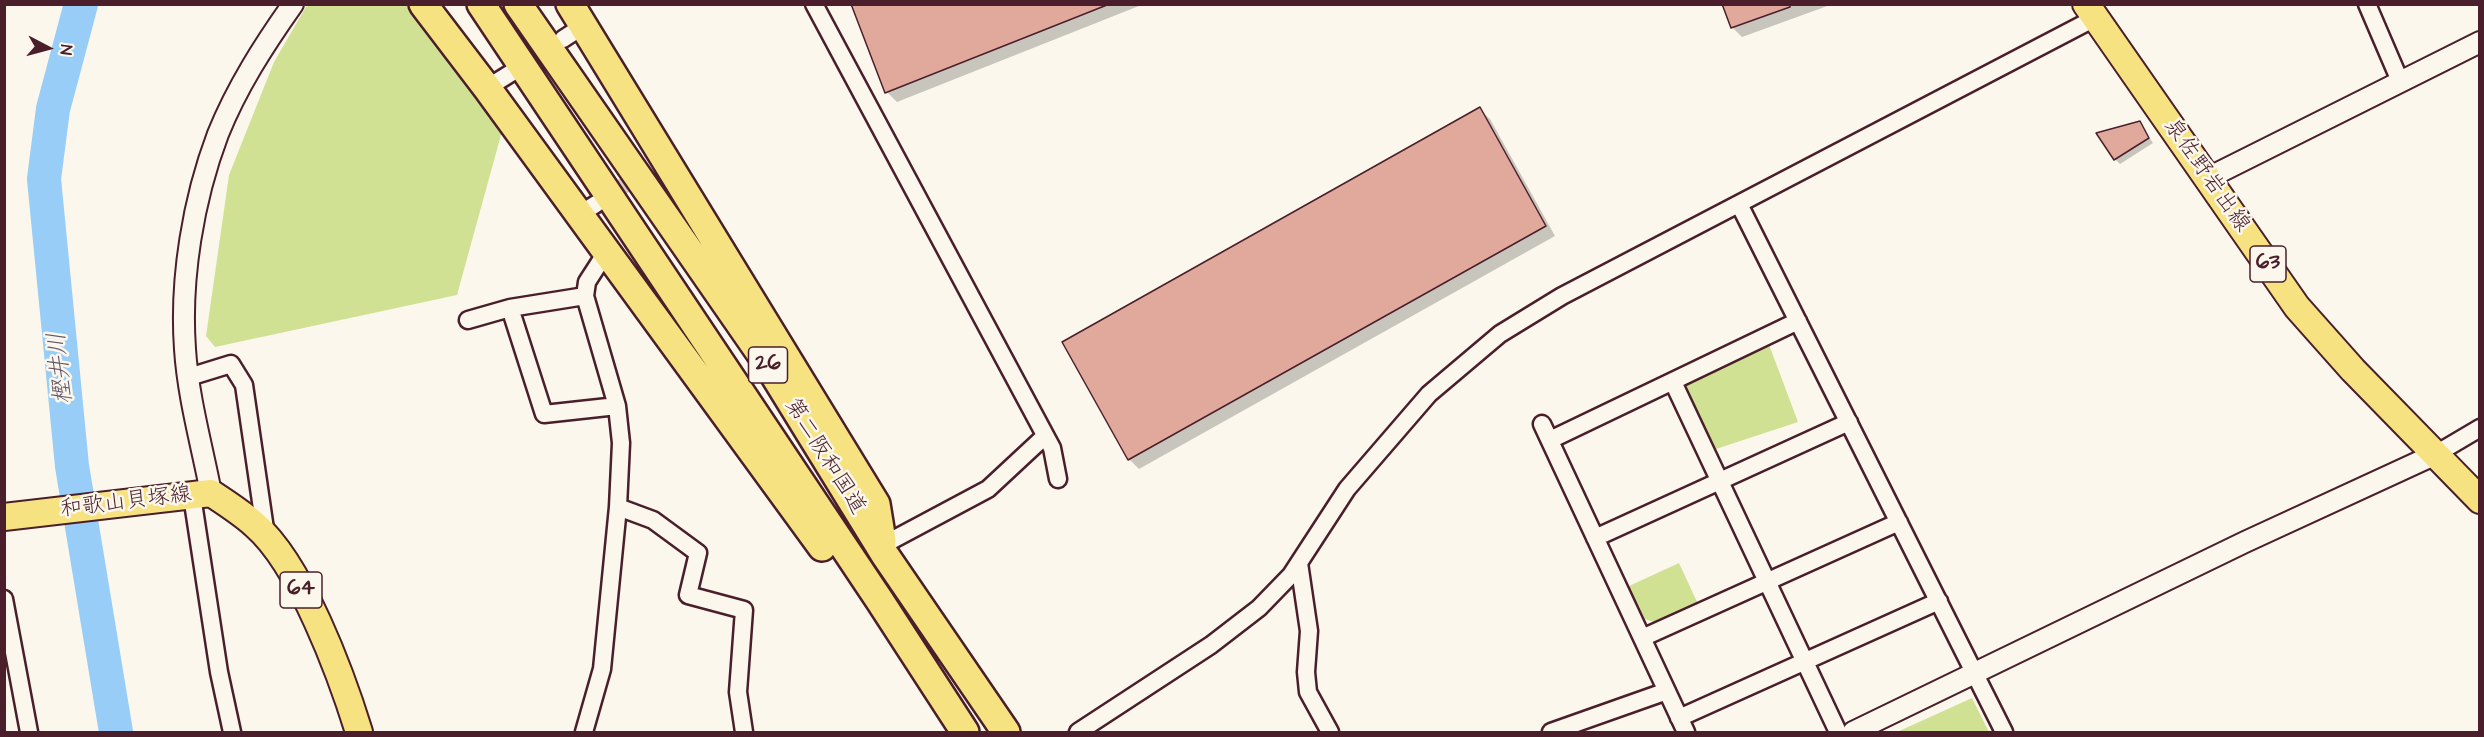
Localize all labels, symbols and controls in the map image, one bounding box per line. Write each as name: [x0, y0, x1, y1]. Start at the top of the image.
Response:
north arrow: [18, 18, 78, 78]
text: N: [54, 44, 77, 56]
street label: 泉佐野岩出線: [2157, 114, 2255, 238]
road number: 63: [2250, 246, 2286, 282]
water label: 樫井川: [44, 331, 80, 405]
road number: 26: [748, 347, 788, 383]
street label: 第二阪和国道: [778, 394, 870, 520]
street label: 和歌山貝塚線: [59, 482, 193, 524]
road number: 64: [280, 572, 322, 608]

